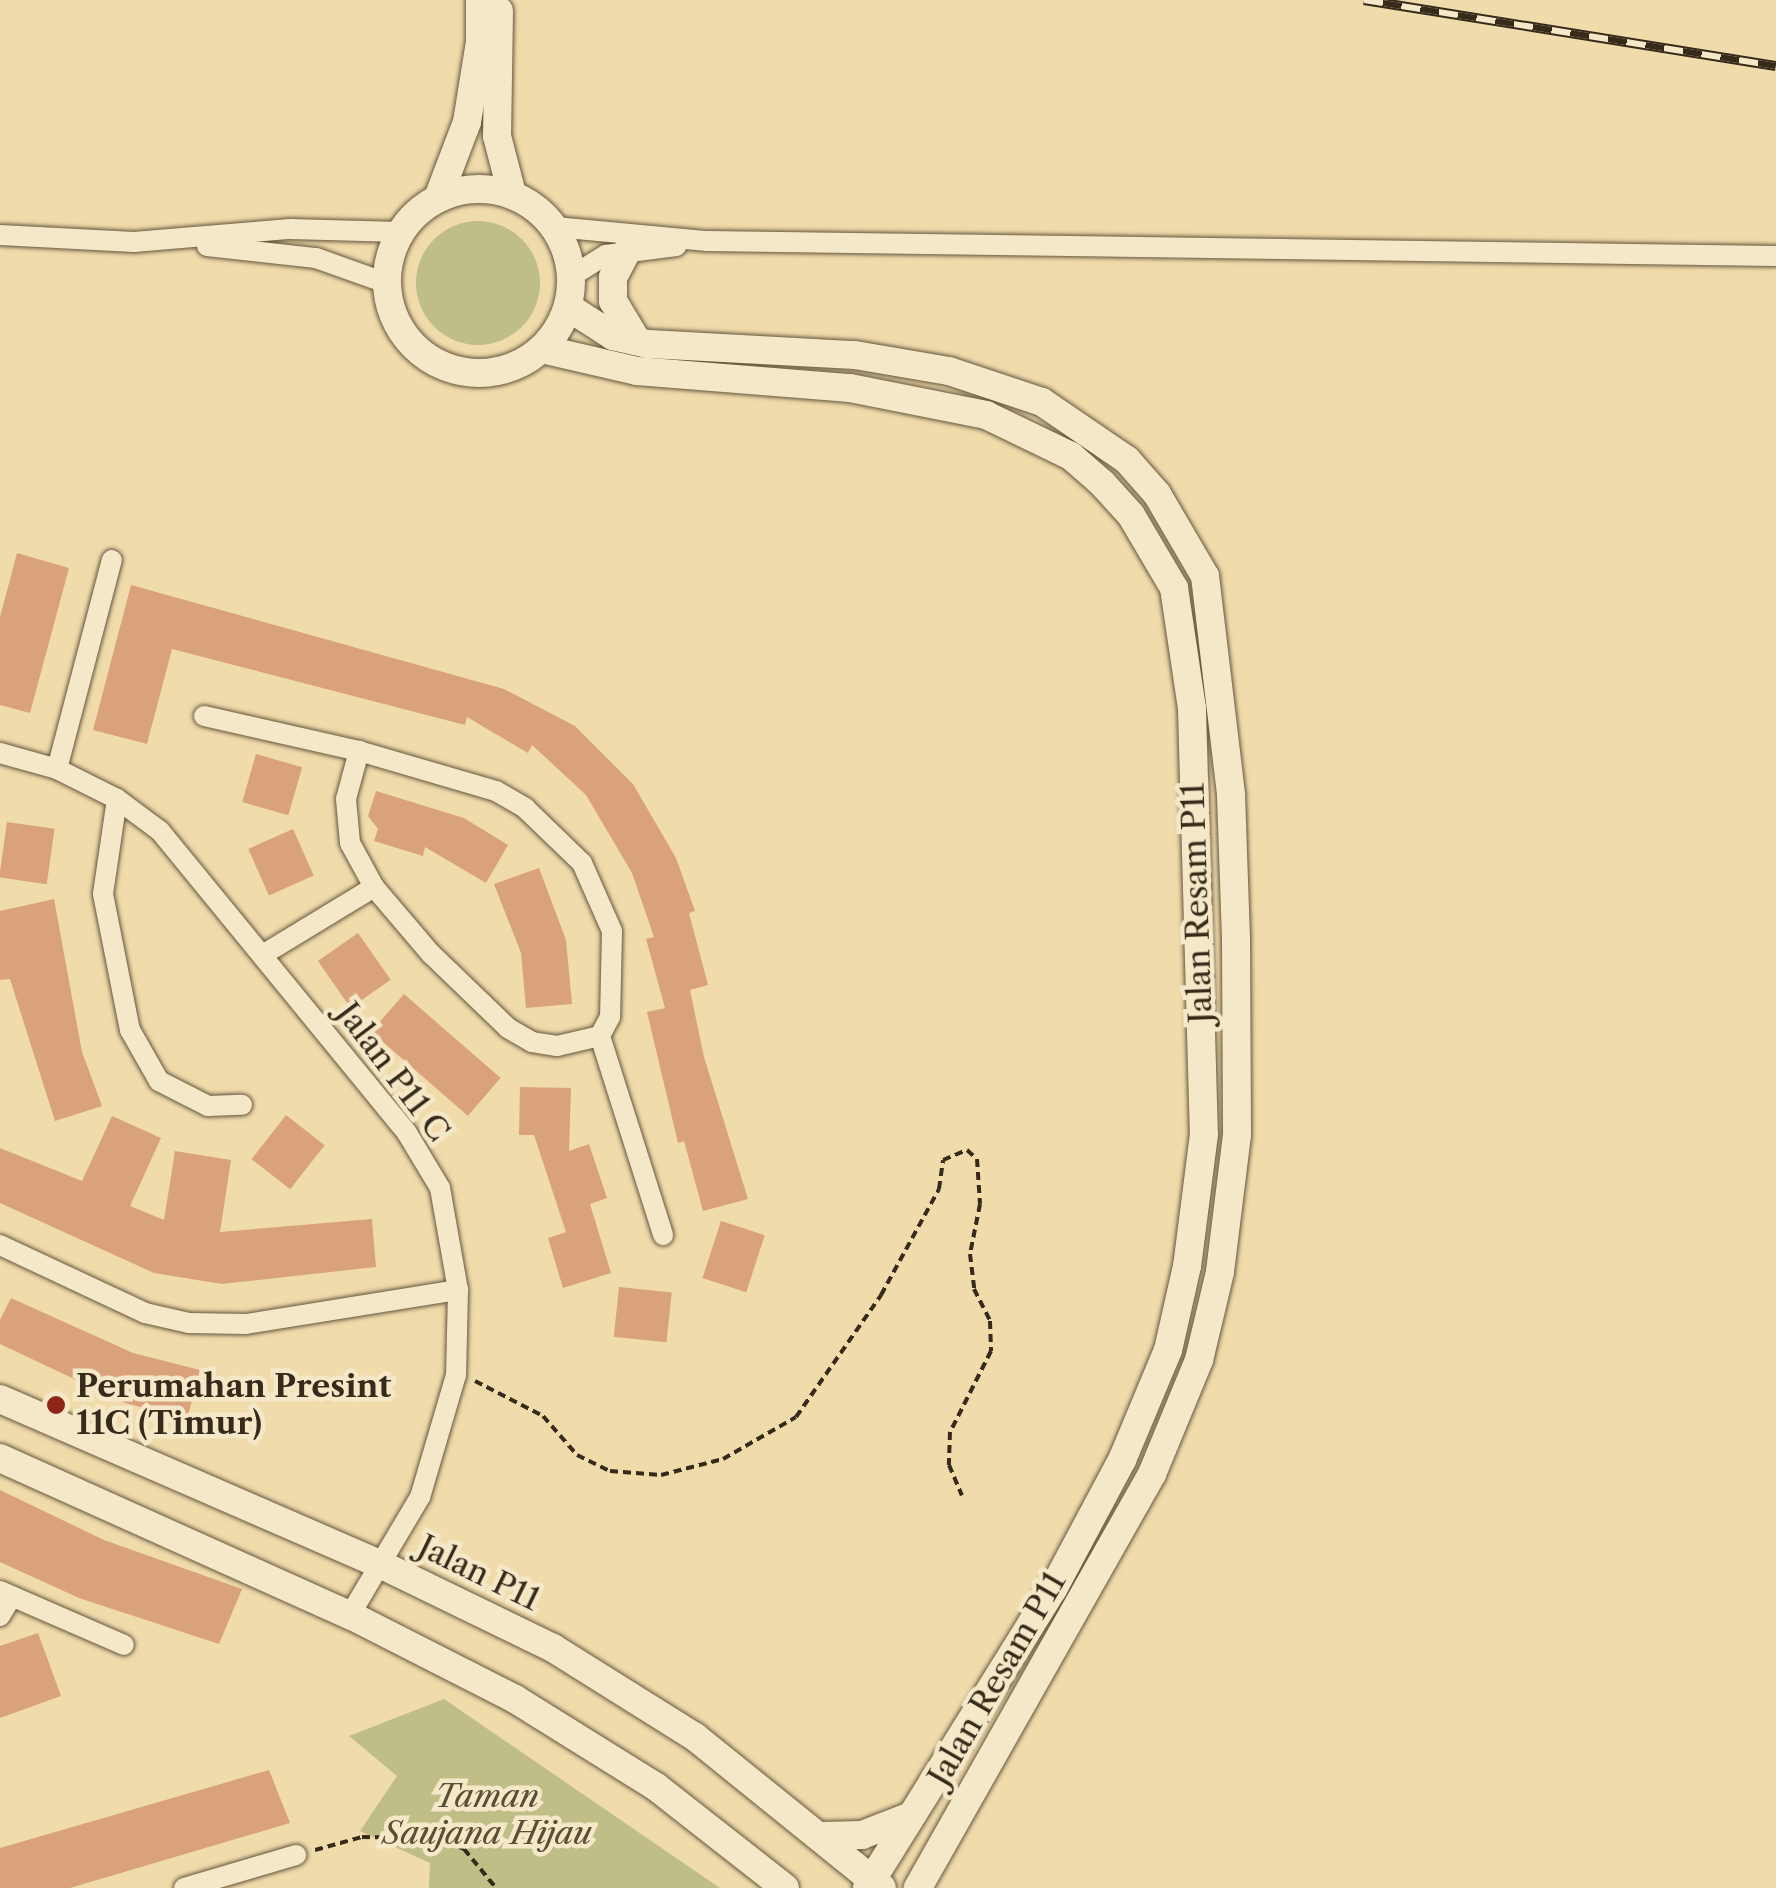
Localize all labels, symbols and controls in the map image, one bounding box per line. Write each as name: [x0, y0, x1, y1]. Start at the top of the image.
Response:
street label: Jalan Resam P11: [1174, 782, 1220, 1024]
street label: Jalan P11 C: [328, 995, 458, 1149]
place label: Perumahan Presint 11C (Timur): [76, 1368, 391, 1443]
marker: Perumahan Presint 11C (Timur): [45, 1394, 67, 1416]
street label: Jalan P11: [412, 1527, 546, 1619]
street label: Jalan Resam P11: [920, 1565, 1074, 1793]
park label: Taman Saujana Hijau: [382, 1778, 592, 1853]

